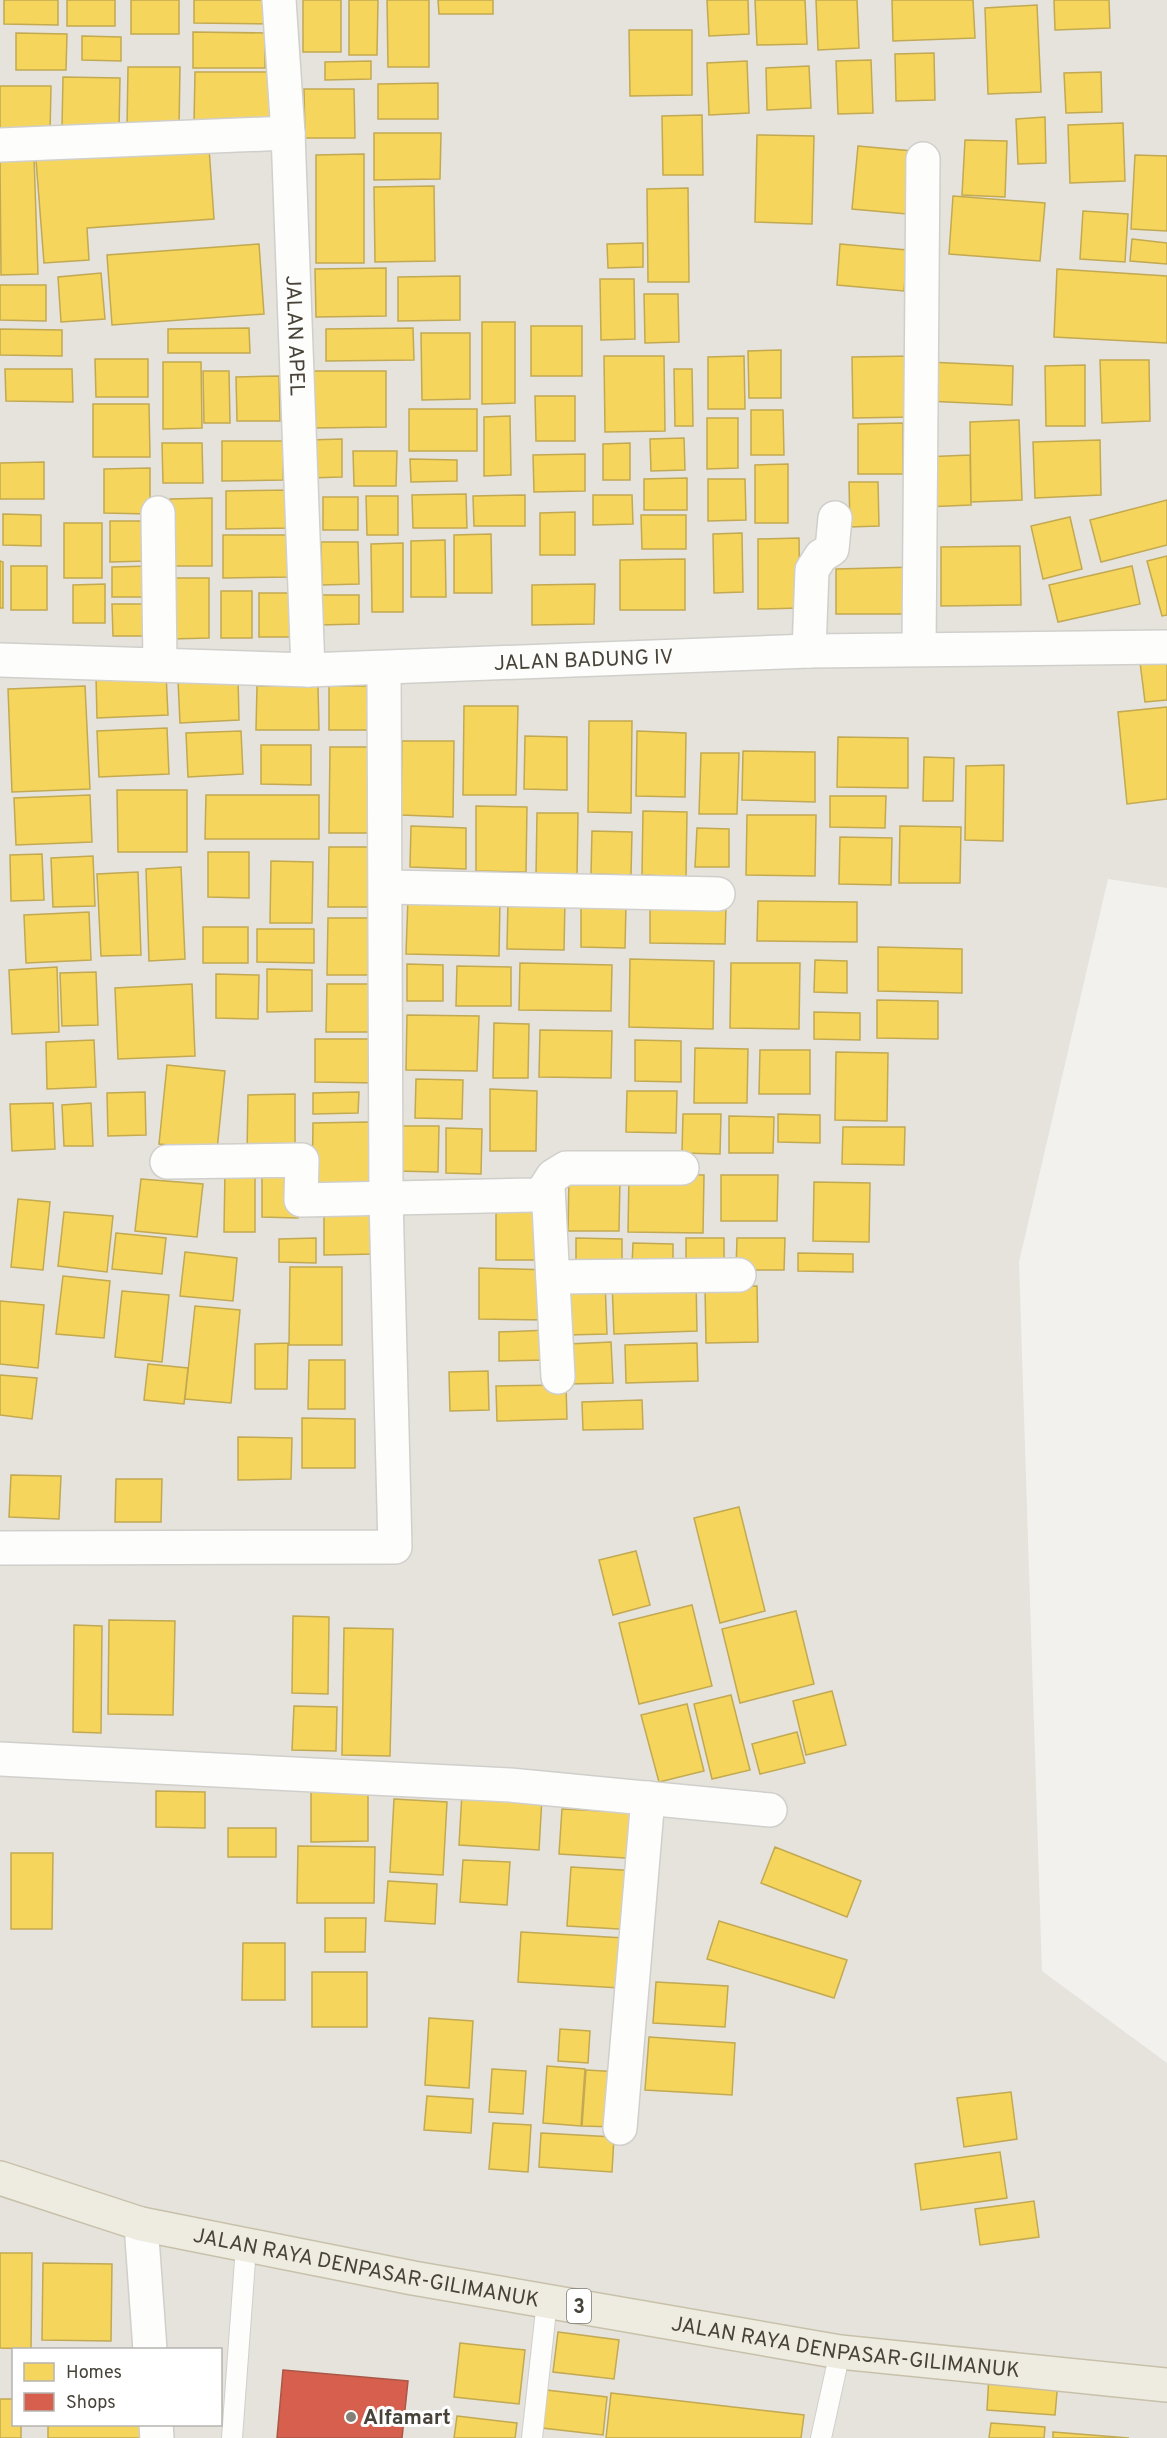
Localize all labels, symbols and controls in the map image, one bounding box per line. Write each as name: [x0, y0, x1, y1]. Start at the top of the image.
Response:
street label: JALAN APEL: [278, 275, 310, 397]
street label: JALAN BADUNG IV: [493, 644, 674, 678]
street label: JALAN RAYA DENPASAR-GILIMANUK: [191, 2223, 541, 2315]
road number: 3: [567, 2289, 591, 2323]
street label: JALAN RAYA DENPASAR-GILIMANUK: [669, 2311, 1021, 2385]
legend: [12, 2348, 222, 2426]
text: Homes: [66, 2362, 122, 2385]
text: Shops: [66, 2392, 116, 2415]
place label: Alfamart: [363, 2405, 451, 2432]
marker: Alfamart: [344, 2410, 358, 2424]

